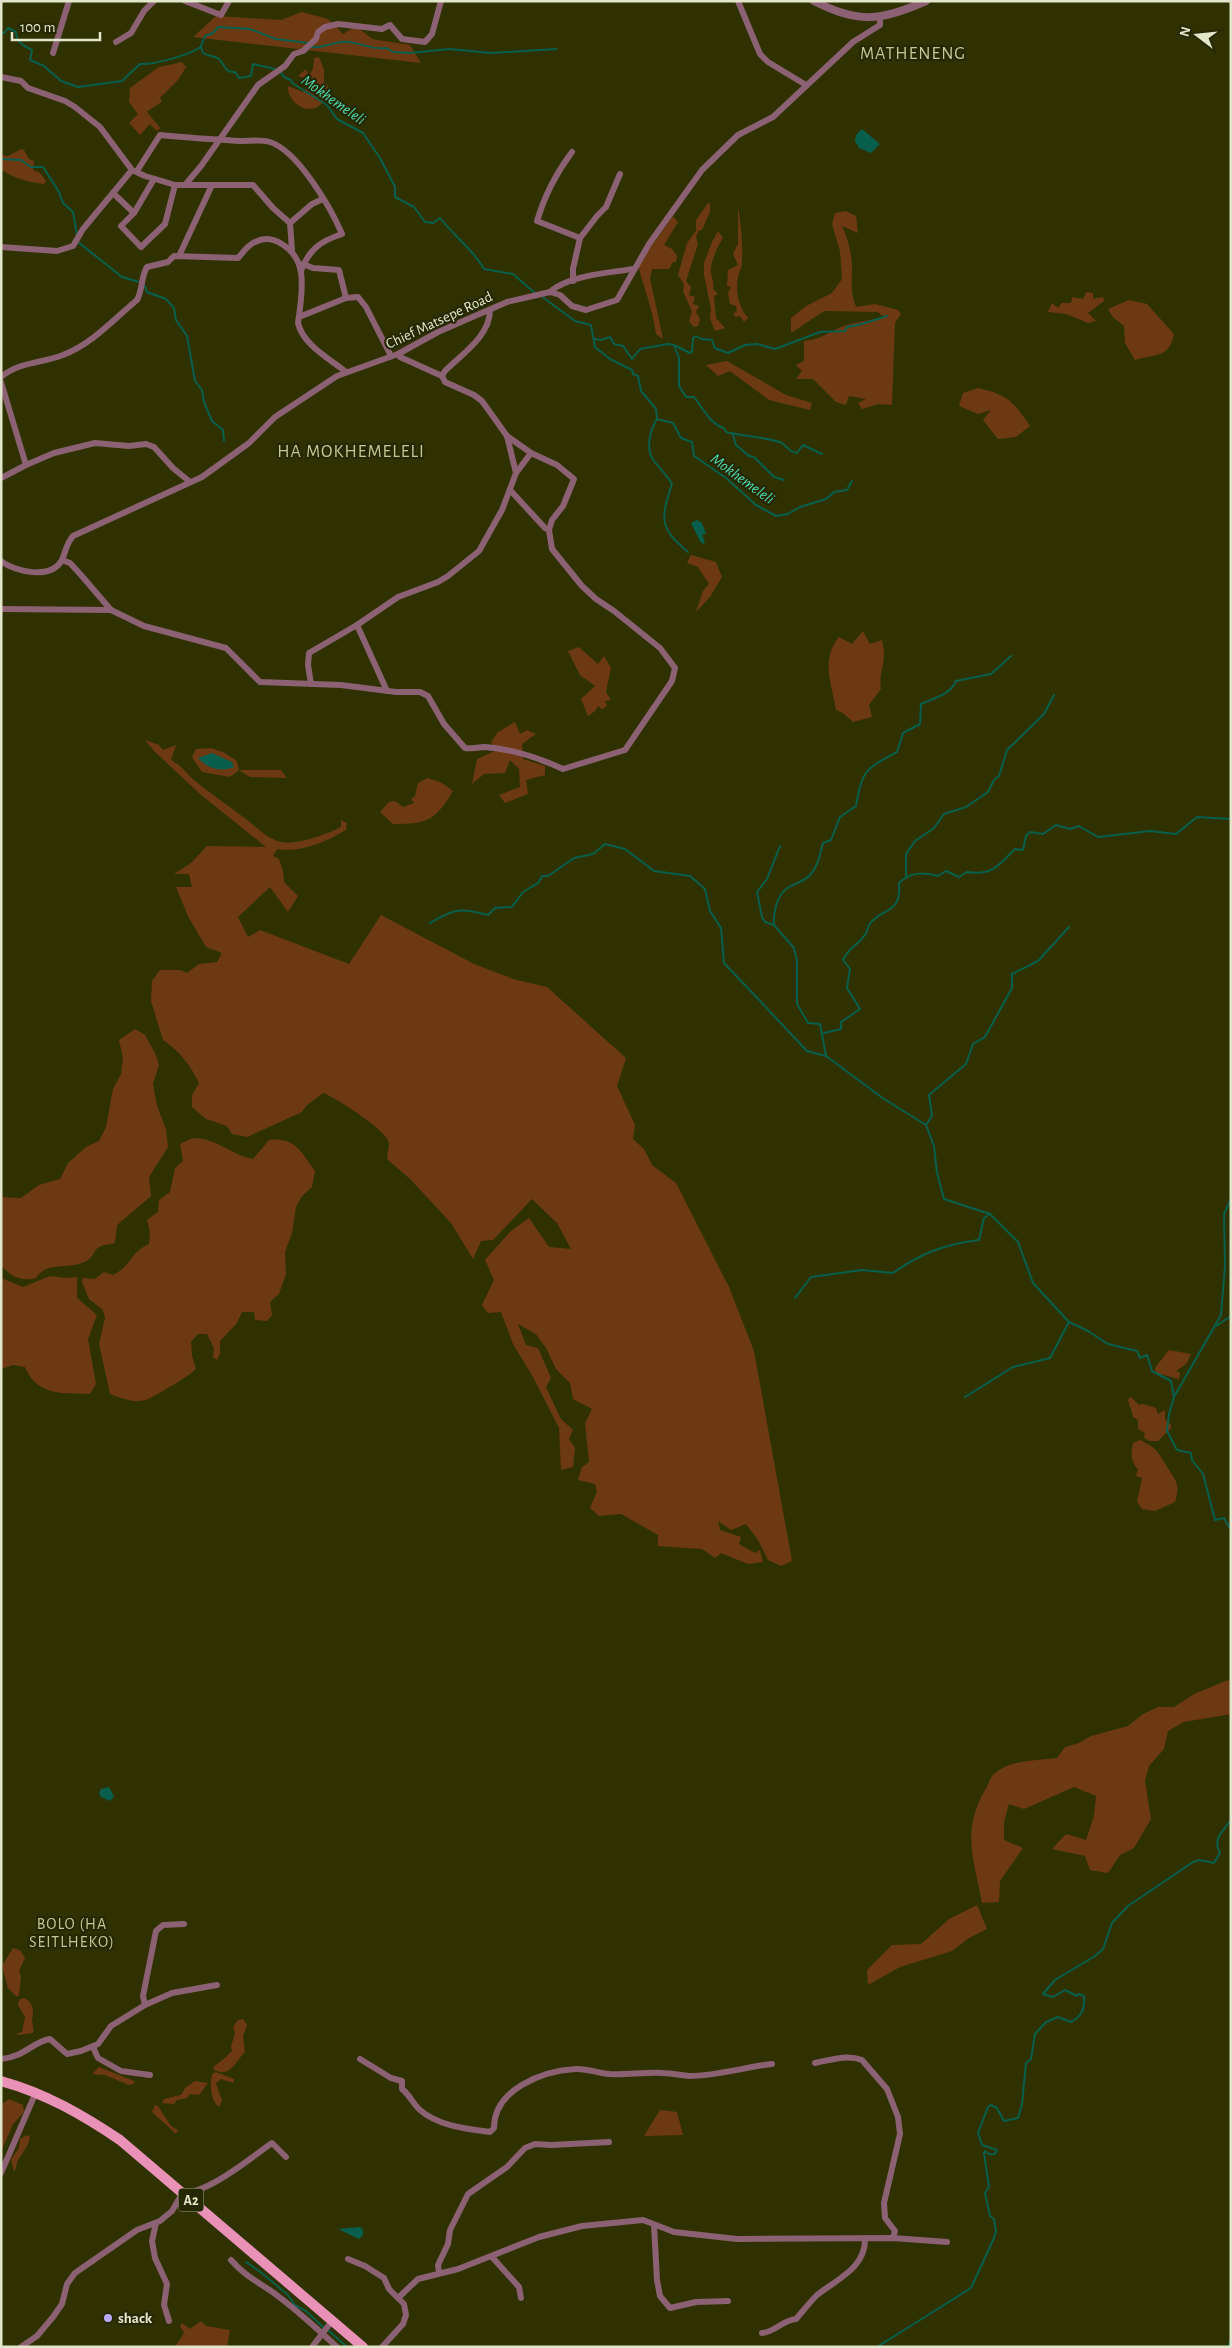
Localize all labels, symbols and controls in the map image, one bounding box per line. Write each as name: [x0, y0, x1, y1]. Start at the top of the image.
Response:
scale bar: [12, 10, 100, 42]
north arrow: [1172, 10, 1222, 60]
text: 100 m: [20, 20, 55, 35]
text: N: [1177, 25, 1194, 38]
district label: MATHENENG: [860, 45, 966, 63]
water label: Mokhemeleli: [298, 72, 369, 128]
street label: Chief Matsepe Road: [384, 289, 495, 352]
district label: HA MOKHEMELELI: [277, 443, 425, 461]
water label: Mokhemeleli: [708, 451, 778, 507]
district label: BOLO (HA SEITLHEKO): [29, 1916, 115, 1950]
road number: A2: [178, 2188, 204, 2212]
place label: shack: [118, 2311, 153, 2326]
marker: shack: [102, 2312, 114, 2324]

